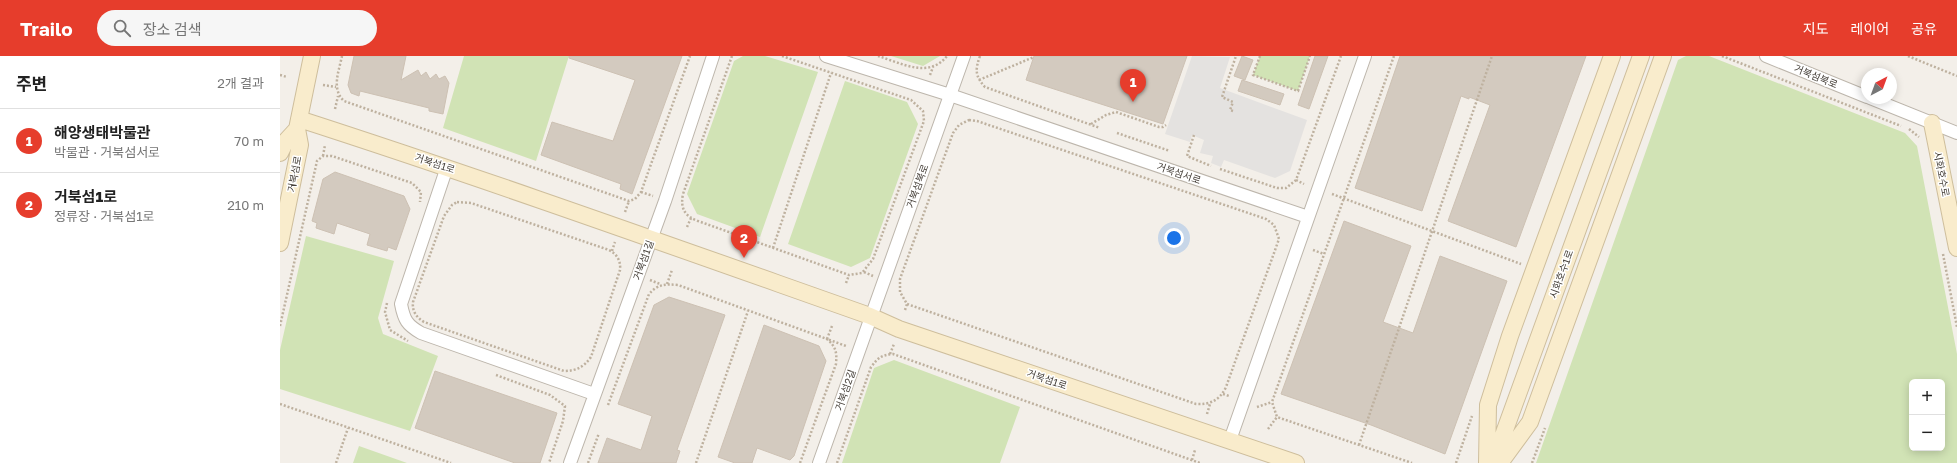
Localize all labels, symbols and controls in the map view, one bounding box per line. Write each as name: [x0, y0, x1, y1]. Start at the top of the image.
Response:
search box: [97, 10, 377, 46]
text: Trailo: [20, 17, 73, 40]
icon: search: [111, 17, 133, 39]
text: 장소 검색: [143, 20, 202, 38]
text: 지도: [1803, 20, 1829, 37]
text: 레이어: [1851, 20, 1889, 37]
text: 공유: [1911, 20, 1937, 37]
street label: 거북섬북로: [1792, 62, 1840, 90]
north arrow: [1861, 68, 1897, 104]
pin: 1: [1120, 69, 1146, 102]
text: 주변: [16, 73, 47, 94]
text: 2개 결과: [217, 75, 264, 91]
text: 해양생태박물관: [54, 123, 151, 141]
text: 1: [26, 133, 32, 149]
text: 70 m: [234, 133, 264, 149]
text: 박물관 · 거북섬서로: [54, 144, 160, 160]
street label: 시화호수로: [1932, 150, 1952, 198]
street label: 거북섬1로: [413, 151, 457, 175]
street label: 거북섬로: [285, 155, 303, 193]
street label: 거북섬서로: [1155, 160, 1203, 186]
street label: 거북섬북로: [903, 162, 931, 210]
text: 거북섬1로: [54, 187, 117, 205]
text: 2: [25, 197, 33, 213]
text: 210 m: [227, 197, 264, 213]
text: 정류장 · 거북섬1로: [54, 208, 154, 224]
pin: 2: [731, 225, 757, 258]
your location: [1164, 228, 1184, 248]
street label: 거북섬1길: [630, 238, 656, 282]
street label: 시화호수1로: [1547, 248, 1575, 300]
street label: 거북섬1로: [1025, 367, 1069, 391]
street label: 거북섬2길: [832, 368, 858, 412]
map controls: [1909, 379, 1945, 451]
button: +: [1909, 379, 1945, 415]
button: −: [1909, 415, 1945, 451]

